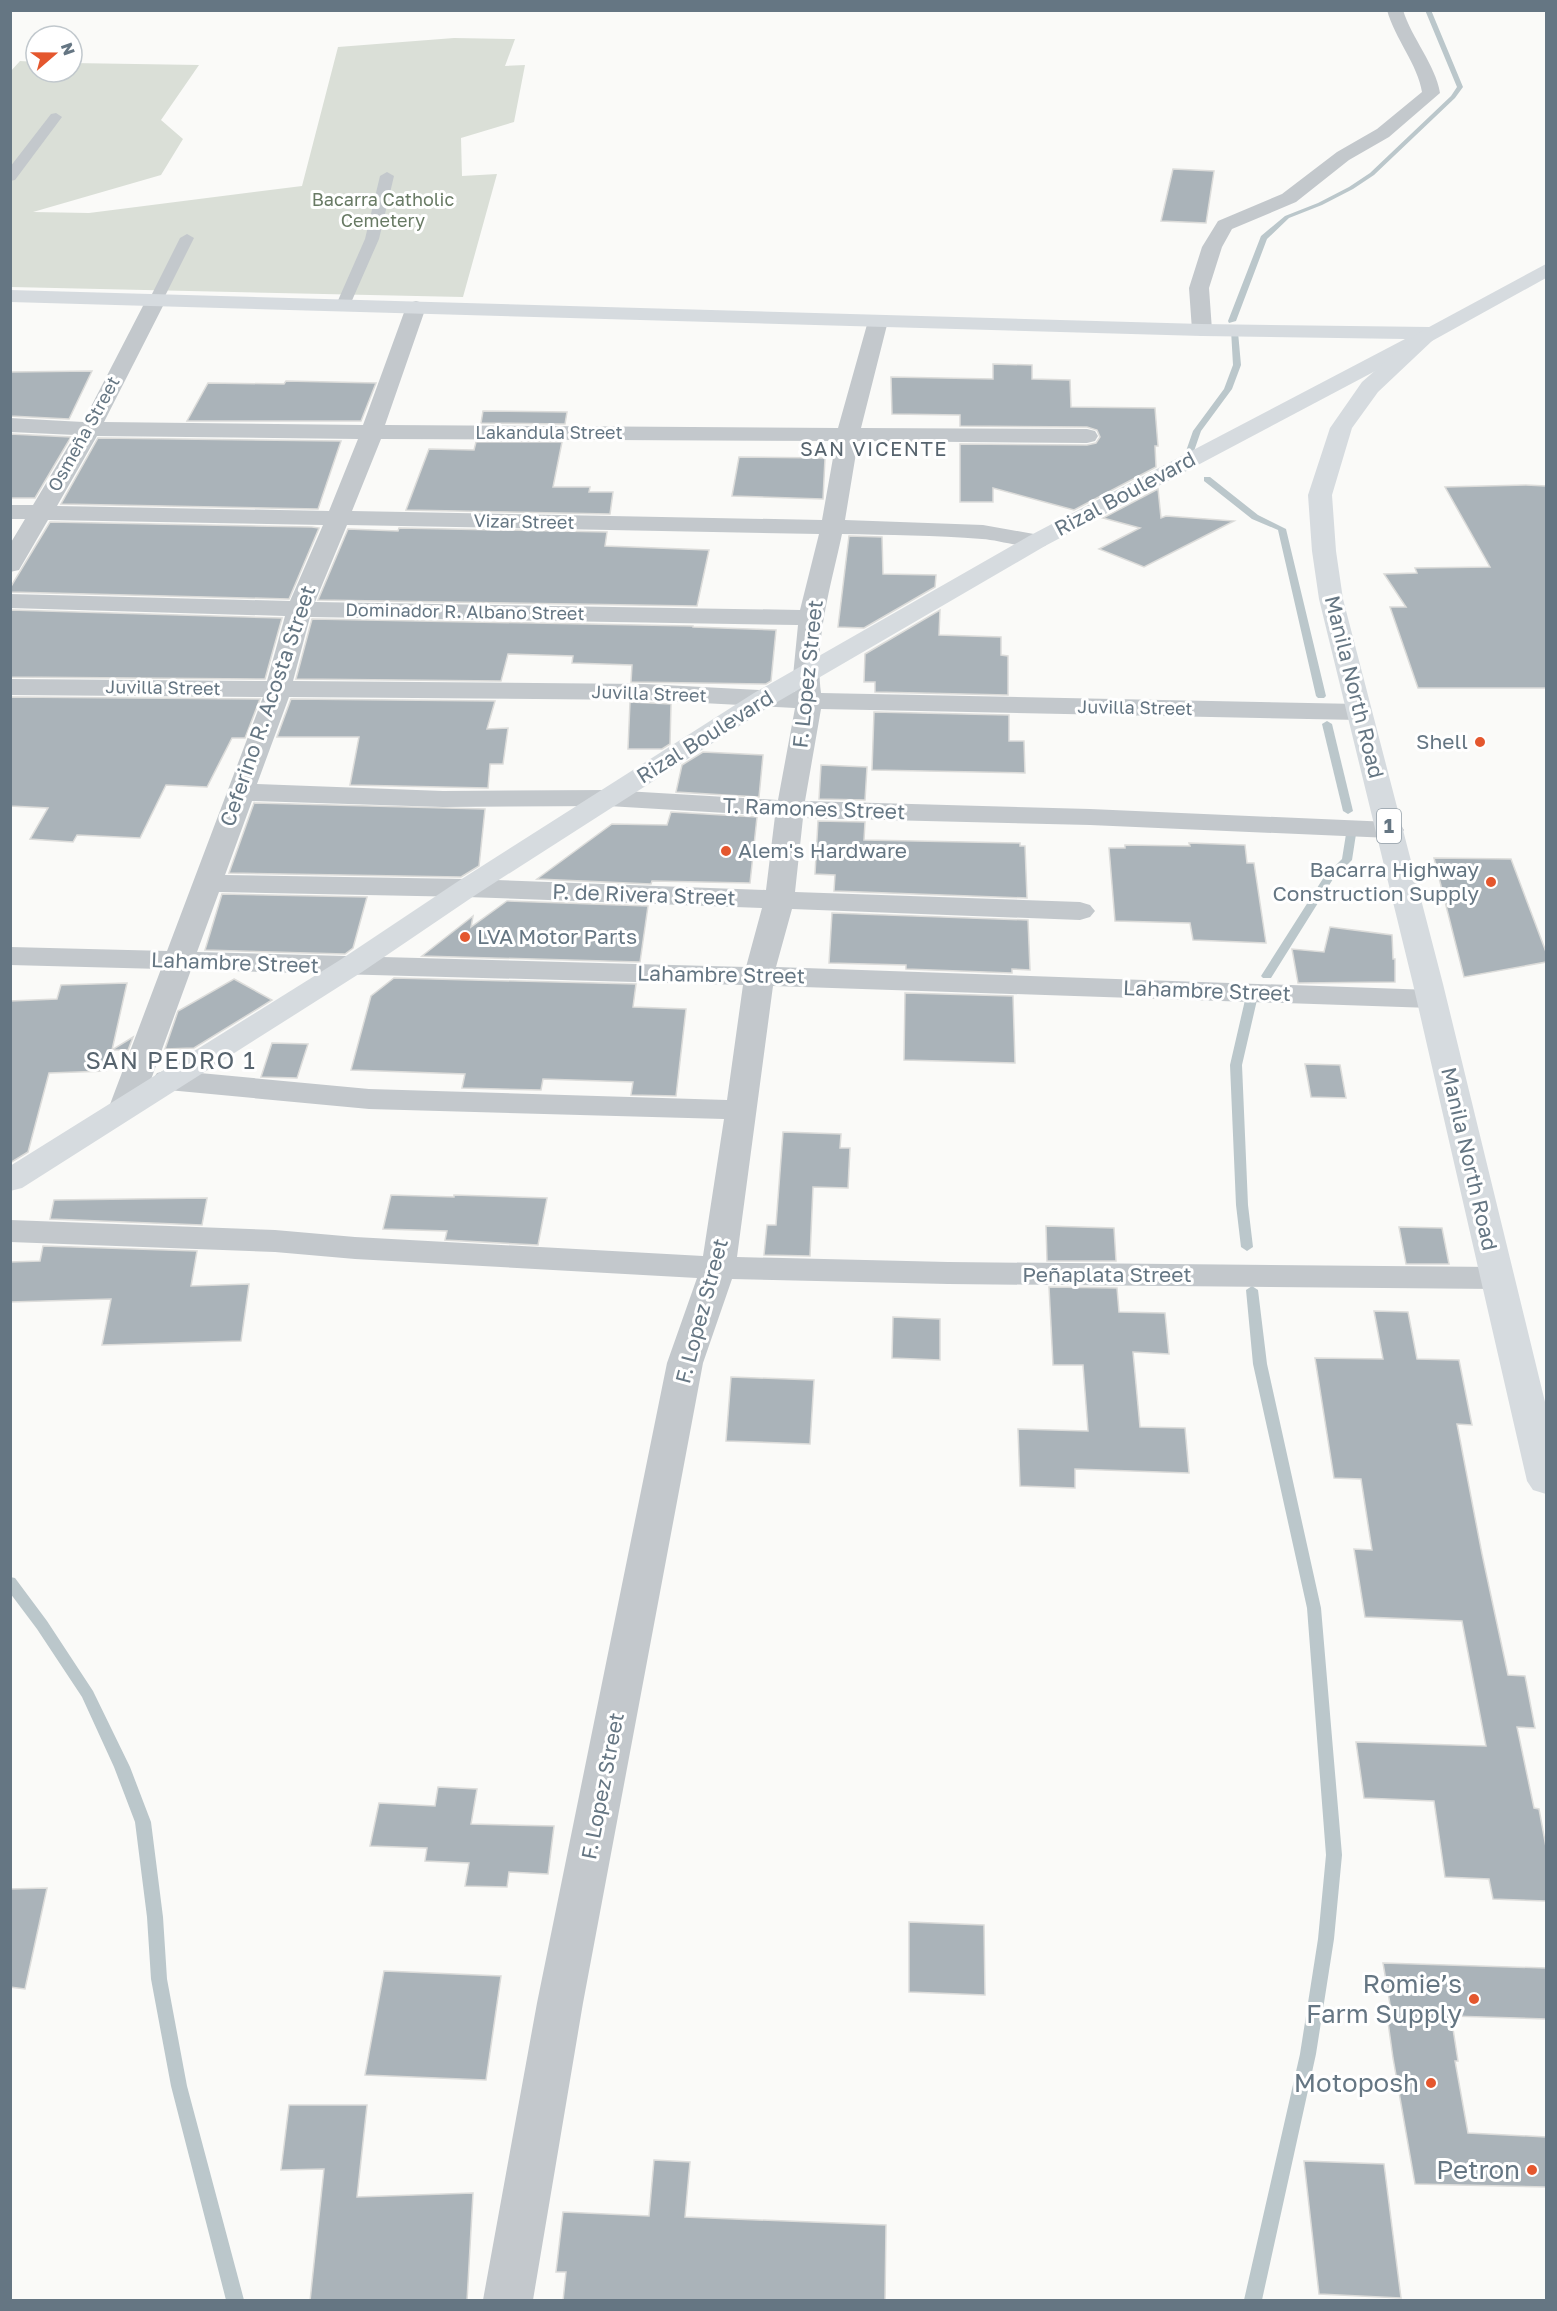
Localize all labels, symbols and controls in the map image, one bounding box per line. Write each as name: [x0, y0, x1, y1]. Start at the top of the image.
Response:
north arrow: [24, 24, 84, 84]
text: N: [57, 40, 80, 58]
park label: Bacarra Catholic Cemetery: [312, 188, 454, 231]
street label: Osmeña Street: [42, 372, 124, 495]
street label: Lakandula Street: [475, 421, 623, 443]
district label: SAN VICENTE: [800, 436, 948, 460]
street label: Rizal Boulevard: [1050, 445, 1200, 541]
street label: Vizar Street: [473, 509, 575, 533]
street label: Ceferino R. Acosta Street: [214, 582, 321, 830]
street label: Manila North Road: [1320, 593, 1390, 781]
street label: Dominador R. Albano Street: [345, 598, 585, 624]
street label: F. Lopez Street: [786, 598, 828, 749]
street label: Juvilla Street: [105, 675, 221, 699]
street label: Juvilla Street: [591, 680, 707, 706]
street label: Rizal Boulevard: [631, 684, 778, 789]
street label: Juvilla Street: [1077, 695, 1193, 719]
place label: Shell: [1416, 728, 1468, 754]
marker: Shell: [1473, 735, 1487, 749]
street label: T. Ramones Street: [722, 792, 906, 824]
road number: 1: [1377, 809, 1401, 843]
place label: Alem's Hardware: [738, 837, 907, 863]
marker: Alem's Hardware: [719, 844, 733, 858]
place label: Bacarra Highway Construction Supply: [1273, 856, 1479, 906]
marker: Bacarra Highway Construction Supply: [1484, 875, 1498, 889]
street label: P. de Rivera Street: [552, 878, 736, 910]
place label: LVA Motor Parts: [477, 923, 637, 949]
marker: LVA Motor Parts: [458, 930, 472, 944]
street label: Lahambre Street: [151, 946, 319, 978]
street label: Lahambre Street: [637, 960, 805, 988]
street label: Lahambre Street: [1123, 974, 1291, 1006]
district label: SAN PEDRO 1: [86, 1045, 256, 1074]
street label: Manila North Road: [1436, 1065, 1504, 1253]
street label: F. Lopez Street: [669, 1235, 733, 1386]
street label: Peñaplata Street: [1022, 1261, 1192, 1287]
street label: F. Lopez Street: [575, 1710, 629, 1861]
place label: Romie’s Farm Supply: [1306, 1968, 1462, 2029]
marker: Romie’s Farm Supply: [1467, 1992, 1481, 2006]
place label: Motoposh: [1294, 2067, 1419, 2098]
marker: Motoposh: [1424, 2076, 1438, 2090]
place label: Petron: [1436, 2154, 1520, 2185]
marker: Petron: [1525, 2163, 1539, 2177]

